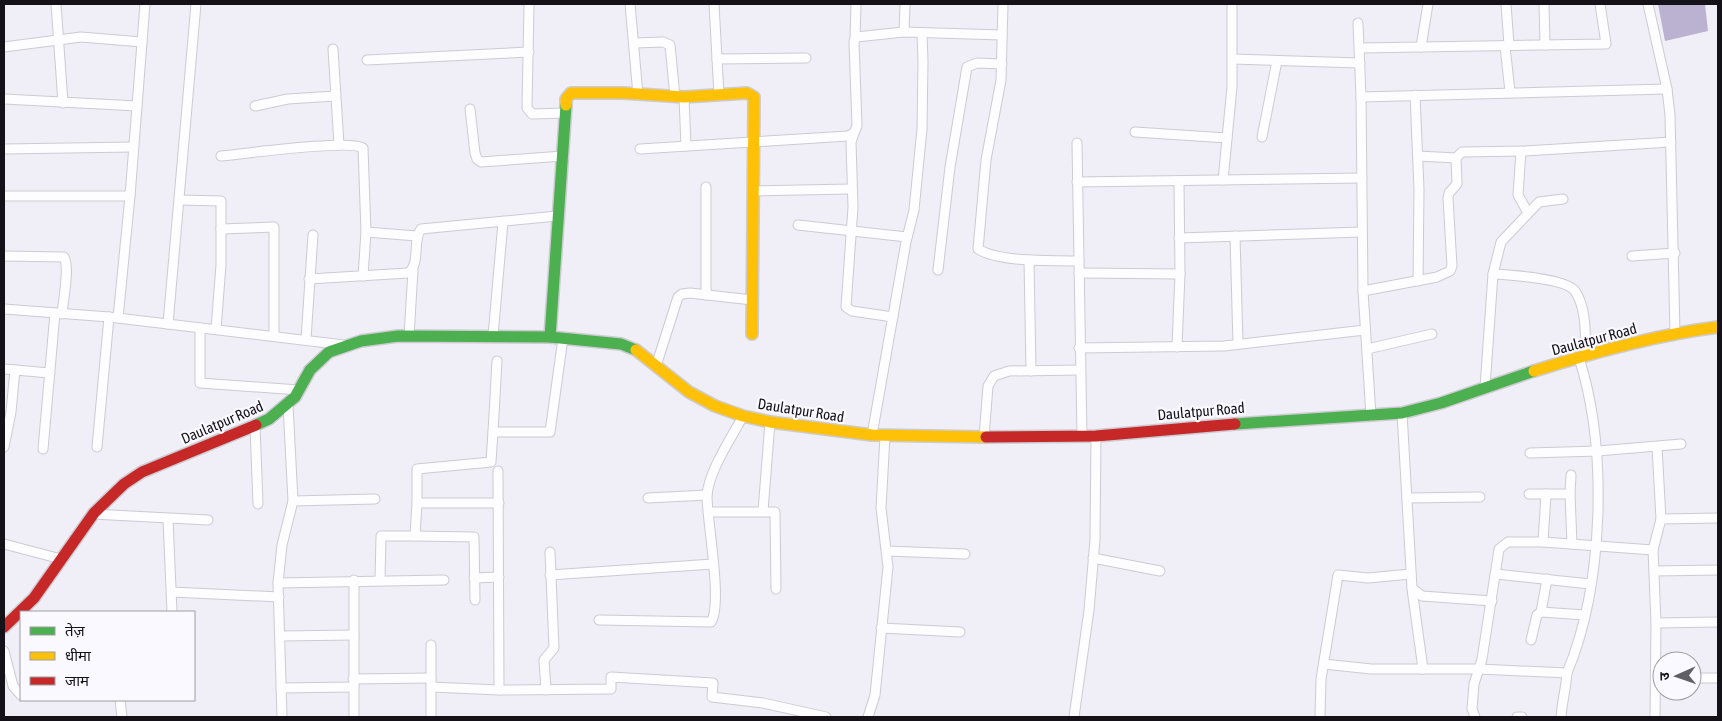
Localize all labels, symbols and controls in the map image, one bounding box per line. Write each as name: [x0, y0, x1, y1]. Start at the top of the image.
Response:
street label: Daulatpur Road: [1550, 319, 1638, 359]
street label: Daulatpur Road: [757, 395, 845, 425]
street label: Daulatpur Road: [178, 397, 266, 447]
street label: Daulatpur Road: [1157, 399, 1245, 423]
legend: [20, 611, 195, 701]
text: तेज़: [65, 622, 86, 639]
text: धीमा: [65, 647, 92, 664]
north arrow: [1652, 651, 1702, 701]
text: उ: [1656, 671, 1672, 681]
text: जाम: [65, 672, 90, 689]

